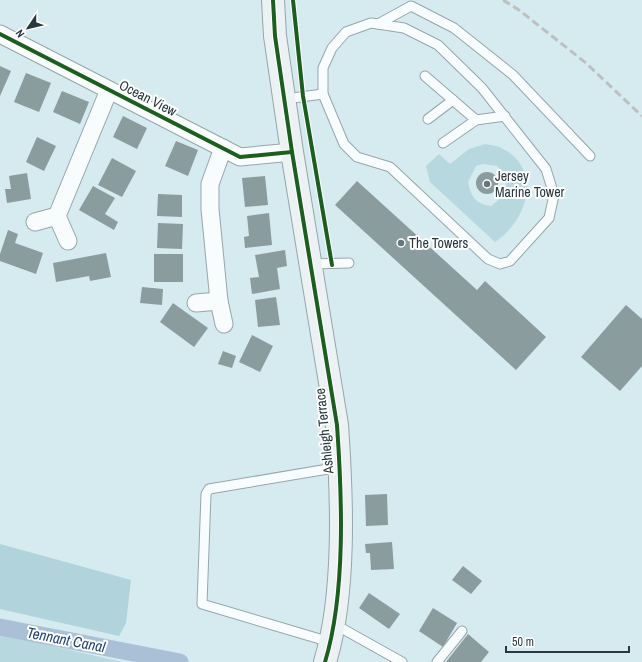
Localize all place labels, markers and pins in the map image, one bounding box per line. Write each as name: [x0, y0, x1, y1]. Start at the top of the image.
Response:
place label: Jersey Marine Tower: [495, 167, 565, 201]
marker: Jersey Marine Tower: [482, 179, 492, 189]
place label: The Towers: [409, 234, 468, 252]
marker: The Towers: [396, 238, 406, 248]

